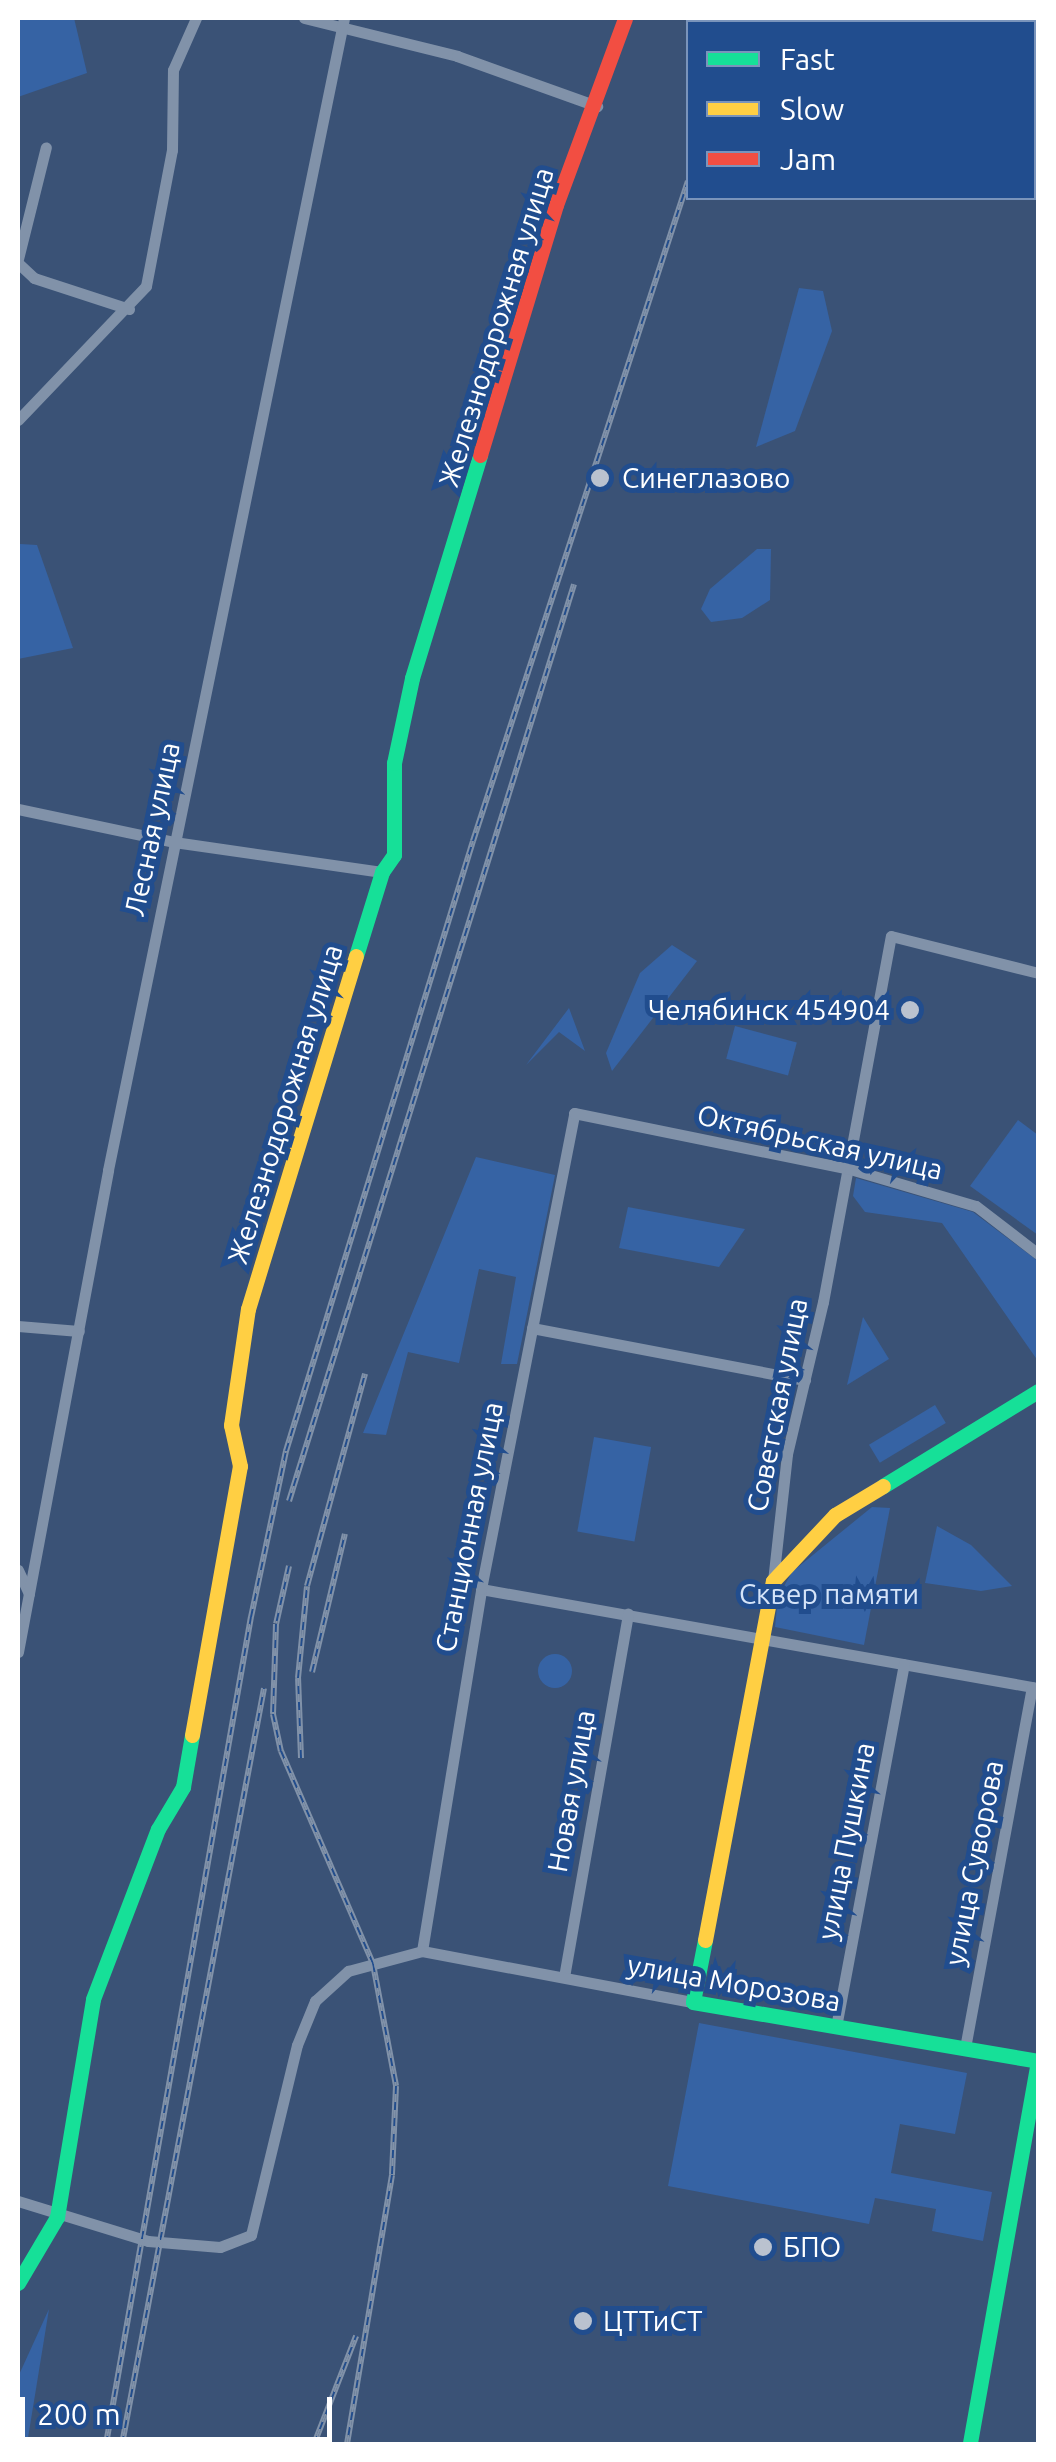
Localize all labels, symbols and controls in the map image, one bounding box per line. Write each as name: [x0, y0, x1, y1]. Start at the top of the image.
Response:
legend: [686, 20, 1036, 200]
text: Fast: [780, 42, 835, 76]
text: Slow: [780, 92, 844, 126]
text: Jam: [780, 142, 836, 176]
street label: Железнодорожная улица: [431, 163, 561, 491]
place label: Синеглазово: [622, 461, 790, 495]
marker: Синеглазово: [587, 465, 613, 491]
street label: Лесная улица: [117, 739, 187, 919]
street label: Железнодорожная улица: [220, 940, 350, 1268]
place label: Челябинск 454904: [648, 993, 890, 1027]
marker: Челябинск 454904: [899, 999, 921, 1021]
street label: Октябрьская улица: [694, 1097, 946, 1187]
street label: Советская улица: [740, 1295, 814, 1515]
street label: Станционная улица: [428, 1399, 510, 1655]
park label: Сквер памяти: [739, 1577, 919, 1611]
street label: Новая улица: [540, 1707, 602, 1875]
street label: улица Пушкина: [810, 1739, 882, 1943]
street label: улица Суворова: [938, 1758, 1010, 1968]
street label: улица Морозова: [625, 1948, 843, 2018]
place label: БПО: [783, 2230, 841, 2264]
marker: БПО: [752, 2236, 774, 2258]
place label: ЦТТиСТ: [603, 2304, 703, 2338]
marker: ЦТТиСТ: [572, 2310, 594, 2332]
scale bar: [25, 2377, 338, 2439]
text: 200 m: [37, 2397, 121, 2431]

